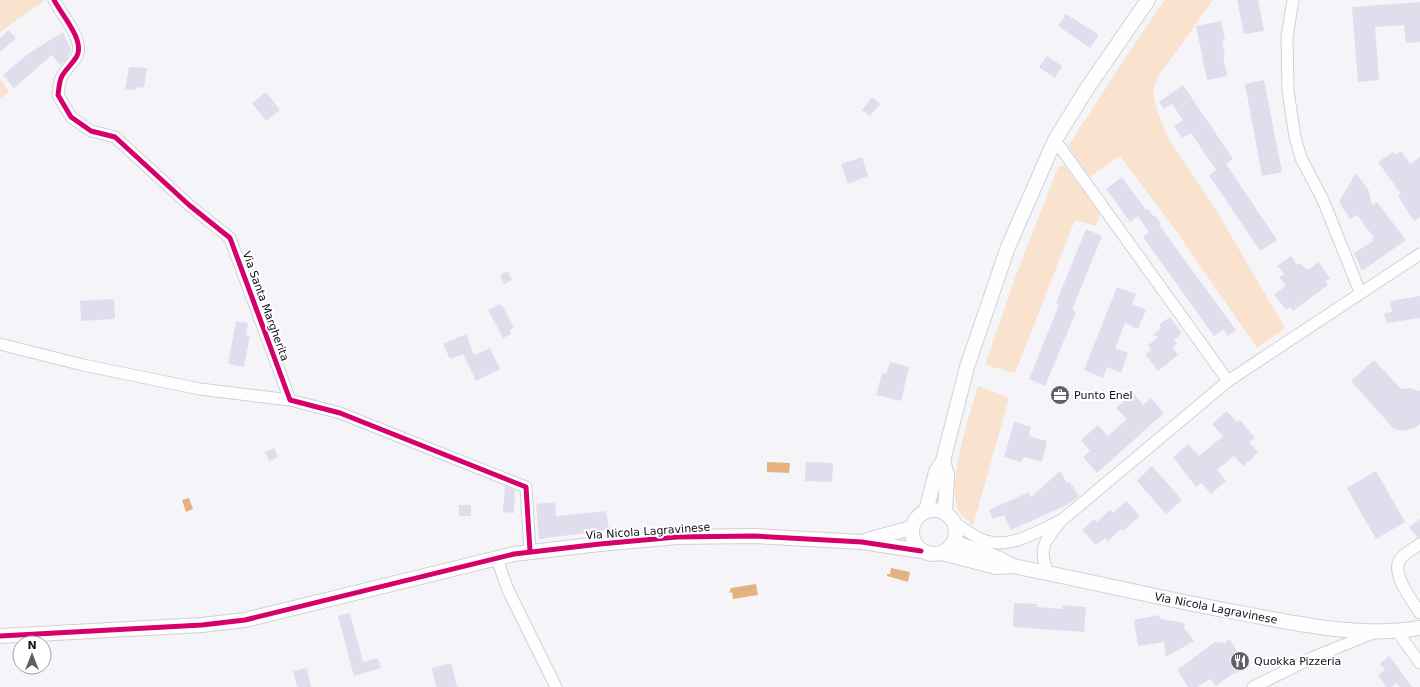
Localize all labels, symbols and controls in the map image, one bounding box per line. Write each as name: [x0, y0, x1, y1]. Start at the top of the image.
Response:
street label: Via Santa Margherita: [240, 250, 291, 363]
office icon: Punto Enel: [1049, 384, 1071, 406]
place label: Punto Enel: [1074, 389, 1133, 402]
street label: Via Nicola Lagravinese: [585, 521, 711, 542]
street label: Via Nicola Lagravinese: [1153, 590, 1279, 627]
north arrow: [12, 635, 52, 675]
text: N: [27, 639, 37, 652]
restaurant icon: Quokka Pizzeria: [1229, 650, 1251, 672]
place label: Quokka Pizzeria: [1254, 655, 1341, 668]

